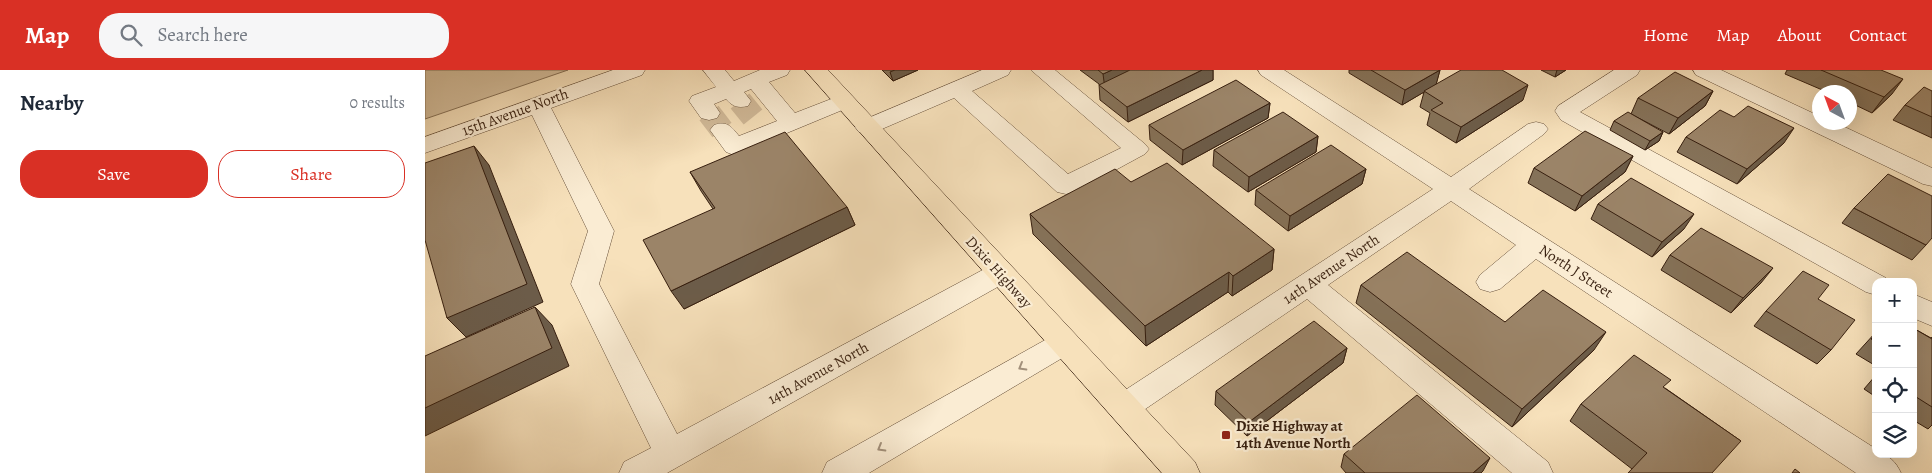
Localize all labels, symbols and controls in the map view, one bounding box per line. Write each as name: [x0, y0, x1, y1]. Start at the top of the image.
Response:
search box: [99, 13, 449, 58]
text: Map: [25, 19, 69, 51]
icon: search: [117, 21, 145, 49]
text: Search here: [157, 22, 248, 48]
text: Home: [1643, 23, 1688, 47]
text: Map: [1716, 23, 1749, 47]
text: About: [1777, 23, 1821, 47]
text: Contact: [1849, 23, 1907, 47]
street label: 15th Avenue North: [459, 83, 571, 141]
north arrow: [1812, 85, 1857, 130]
text: Nearby: [20, 89, 83, 117]
text: 0 results: [349, 92, 405, 114]
button: Save: [20, 150, 208, 198]
button: Share: [218, 150, 405, 198]
street label: 14th Avenue North: [1279, 229, 1383, 309]
street label: Dixie Highway: [961, 232, 1037, 312]
street label: North J Street: [1535, 240, 1617, 302]
map controls: [1872, 278, 1917, 458]
button: +: [1872, 278, 1917, 323]
button: −: [1872, 323, 1917, 368]
street label: 14th Avenue North: [764, 337, 872, 409]
one-way arrow: [1018, 361, 1027, 371]
button: locate: [1872, 368, 1917, 413]
button: layers: [1872, 413, 1917, 458]
place label: Dixie Highway at 14th Avenue North: [1236, 416, 1351, 453]
marker: Dixie Highway at 14th Avenue North: [1220, 429, 1232, 441]
one-way arrow: [878, 442, 887, 452]

